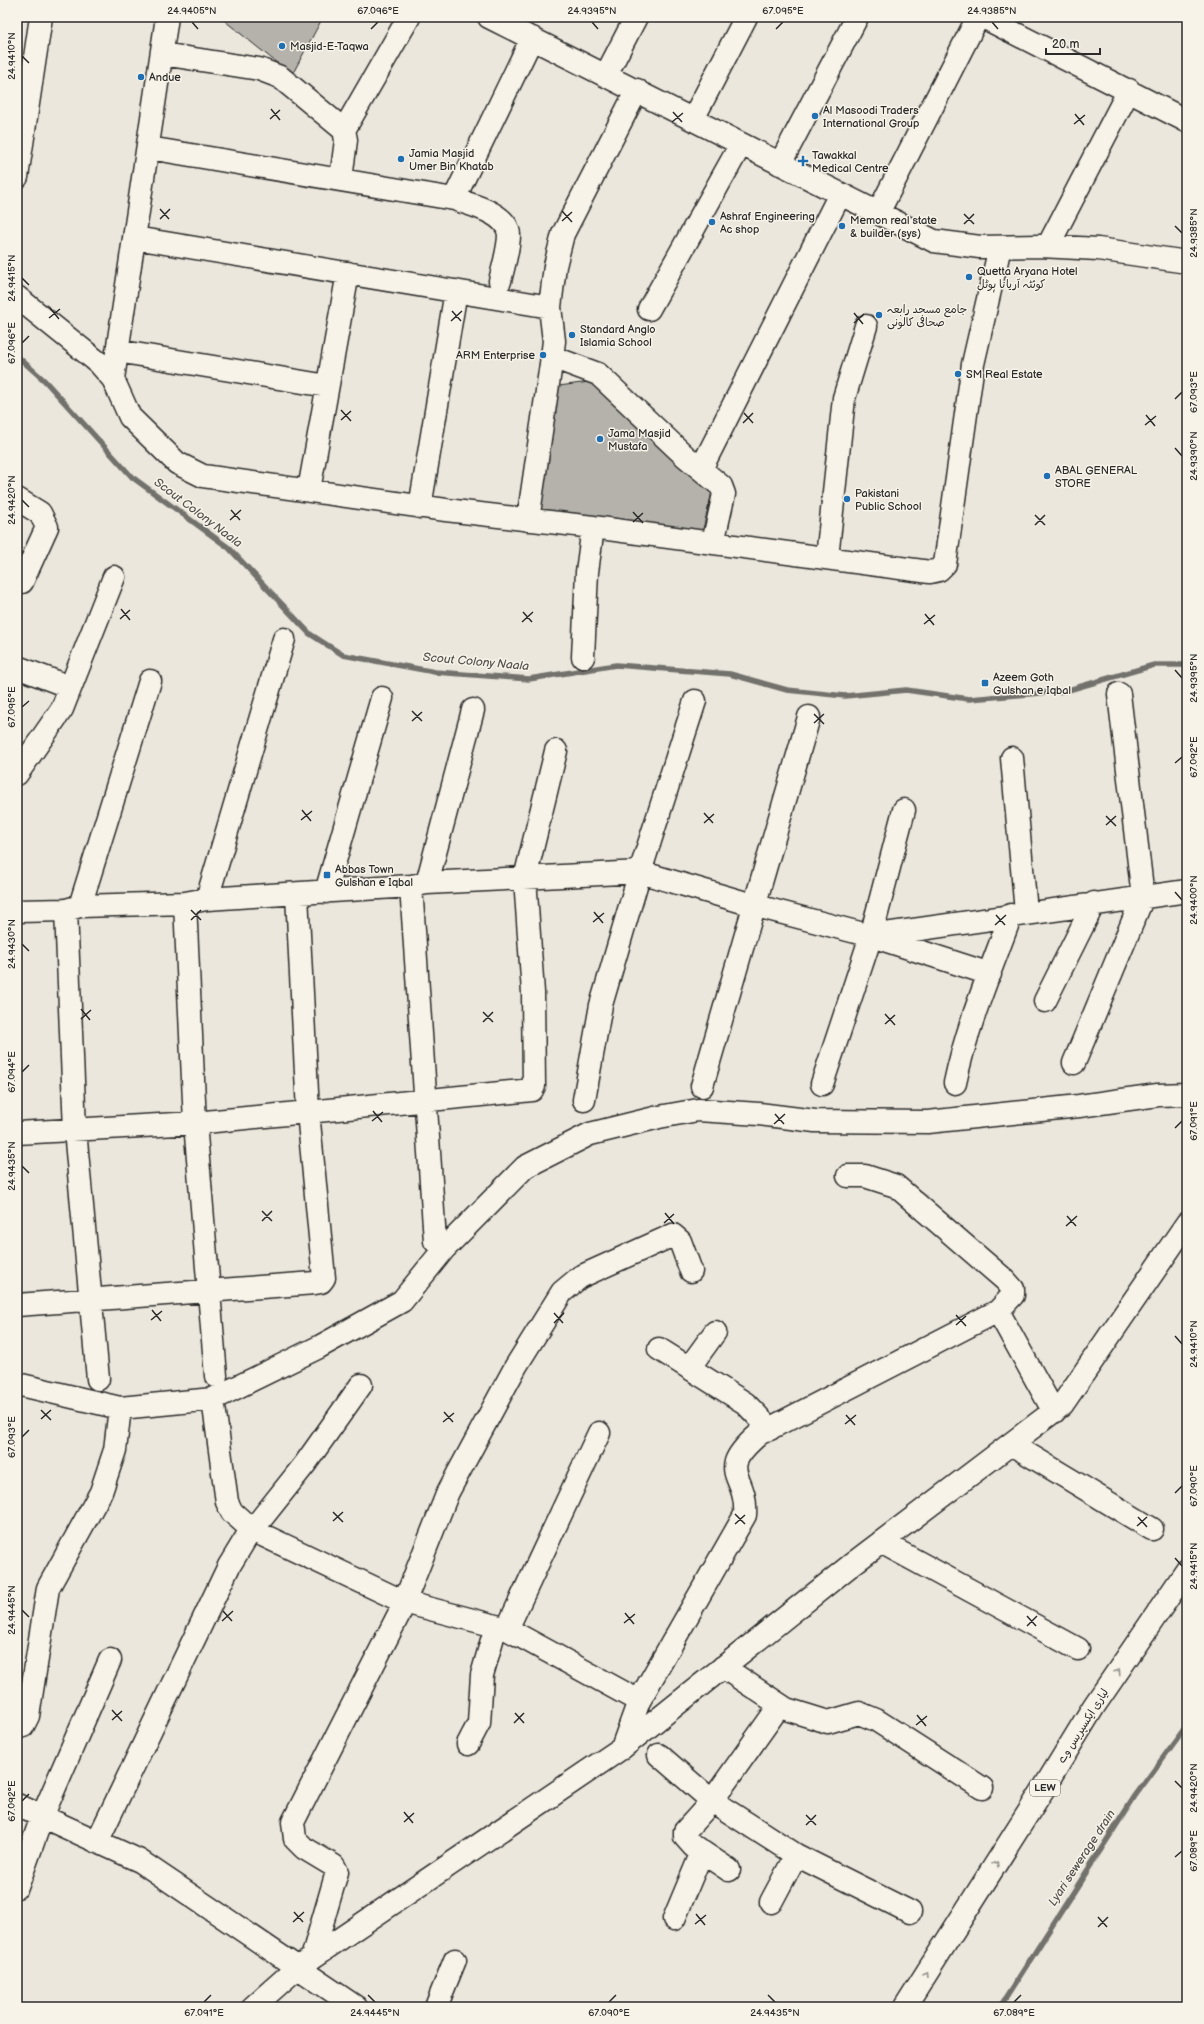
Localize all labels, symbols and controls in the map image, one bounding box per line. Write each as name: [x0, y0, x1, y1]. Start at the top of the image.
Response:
text: 24.9405°N: [167, 5, 217, 17]
text: 67.096°E: [357, 5, 399, 17]
text: 24.9395°N: [567, 5, 617, 17]
text: 67.095°E: [762, 5, 804, 17]
text: 24.9385°N: [967, 5, 1017, 17]
scale bar: [1046, 30, 1100, 56]
text: 24.9410°N: [6, 32, 18, 80]
text: 20 m: [1052, 37, 1079, 52]
place label: Masjid-E-Taqwa: [290, 40, 369, 53]
marker: Masjid-E-Taqwa: [277, 41, 287, 51]
place label: Andue: [149, 71, 181, 84]
marker: Andue: [136, 72, 146, 82]
place label: Al Masoodi Traders International Group: [823, 104, 919, 130]
marker: Al Masoodi Traders International Group: [810, 111, 820, 121]
place label: Jamia Masjid Umer Bin Khatab: [409, 147, 494, 173]
place label: Tawakkal Medical Centre: [812, 149, 889, 175]
marker: Jamia Masjid Umer Bin Khatab: [396, 154, 406, 164]
marker: Tawakkal Medical Centre: [797, 155, 809, 167]
text: 24.9385°N: [1188, 208, 1200, 258]
place label: Ashraf Engineering Ac shop: [720, 210, 815, 236]
place label: Memon real state & builder (sys): [850, 214, 937, 240]
marker: Ashraf Engineering Ac shop: [707, 217, 717, 227]
marker: Memon real state & builder (sys): [837, 221, 847, 231]
text: 24.9415°N: [6, 254, 18, 302]
place label: Quetta Aryana Hotel کوئٹہ آریانا ہوٹل: [977, 265, 1078, 292]
marker: Quetta Aryana Hotel کوئٹہ آریانا ہوٹل: [964, 272, 974, 282]
place label: جامع مسجد رابعہ صحافی کالونی: [887, 303, 967, 330]
marker: جامع مسجد رابعہ صحافی کالونی: [874, 310, 884, 320]
text: 67.096°E: [6, 322, 18, 364]
place label: Standard Anglo Islamia School: [580, 323, 656, 349]
marker: Standard Anglo Islamia School: [567, 330, 577, 340]
place label: ARM Enterprise: [456, 349, 535, 362]
marker: ARM Enterprise: [538, 350, 548, 360]
place label: SM Real Estate: [966, 368, 1043, 381]
marker: SM Real Estate: [953, 369, 963, 379]
text: 67.093°E: [1188, 371, 1200, 413]
place label: Jama Masjid Mustafa: [608, 427, 671, 453]
text: 24.9390°N: [1188, 431, 1200, 481]
marker: Jama Masjid Mustafa: [595, 434, 605, 444]
place label: ABAL GENERAL STORE: [1055, 464, 1138, 490]
marker: ABAL GENERAL STORE: [1042, 471, 1052, 481]
text: 24.9420°N: [6, 475, 18, 525]
water label: Scout Colony Naala: [151, 475, 245, 551]
place label: Pakistani Public School: [855, 487, 921, 513]
marker: Pakistani Public School: [842, 494, 852, 504]
water label: Scout Colony Naala: [422, 650, 530, 674]
text: 24.9395°N: [1188, 653, 1200, 703]
place label: Azeem Goth Gulshan e Iqbal: [993, 671, 1071, 697]
marker: Azeem Goth Gulshan e Iqbal: [980, 678, 990, 688]
text: 67.095°E: [6, 686, 18, 728]
text: 67.092°E: [1188, 736, 1200, 778]
place label: Abbas Town Gulshan e Iqbal: [335, 863, 413, 889]
marker: Abbas Town Gulshan e Iqbal: [322, 870, 332, 880]
text: 24.9400°N: [1188, 875, 1200, 925]
text: 24.9430°N: [6, 919, 18, 969]
text: 67.094°E: [6, 1051, 18, 1093]
text: 67.091°E: [1188, 1101, 1200, 1141]
text: 24.9435°N: [6, 1141, 18, 1191]
text: 24.9410°N: [1188, 1320, 1200, 1368]
text: 67.093°E: [6, 1416, 18, 1458]
text: 67.090°E: [1188, 1465, 1200, 1507]
text: 24.9415°N: [1188, 1542, 1200, 1590]
text: 24.9445°N: [6, 1585, 18, 1635]
one-way arrow: [1113, 1669, 1120, 1676]
street label: لیاری ایکسپریس وے: [1055, 1686, 1111, 1766]
text: 24.9420°N: [1188, 1763, 1200, 1813]
text: 67.092°E: [6, 1780, 18, 1822]
road number: LEW: [1030, 1780, 1060, 1796]
water label: Lyari sewerage drain: [1045, 1807, 1119, 1909]
text: 67.089°E: [1188, 1830, 1200, 1872]
one-way arrow: [991, 1862, 998, 1869]
one-way arrow: [921, 1971, 928, 1978]
text: 67.091°E: [184, 2007, 224, 2019]
text: 24.9445°N: [350, 2007, 400, 2019]
text: 67.090°E: [588, 2007, 630, 2019]
text: 24.9435°N: [750, 2007, 800, 2019]
text: 67.089°E: [993, 2007, 1035, 2019]

